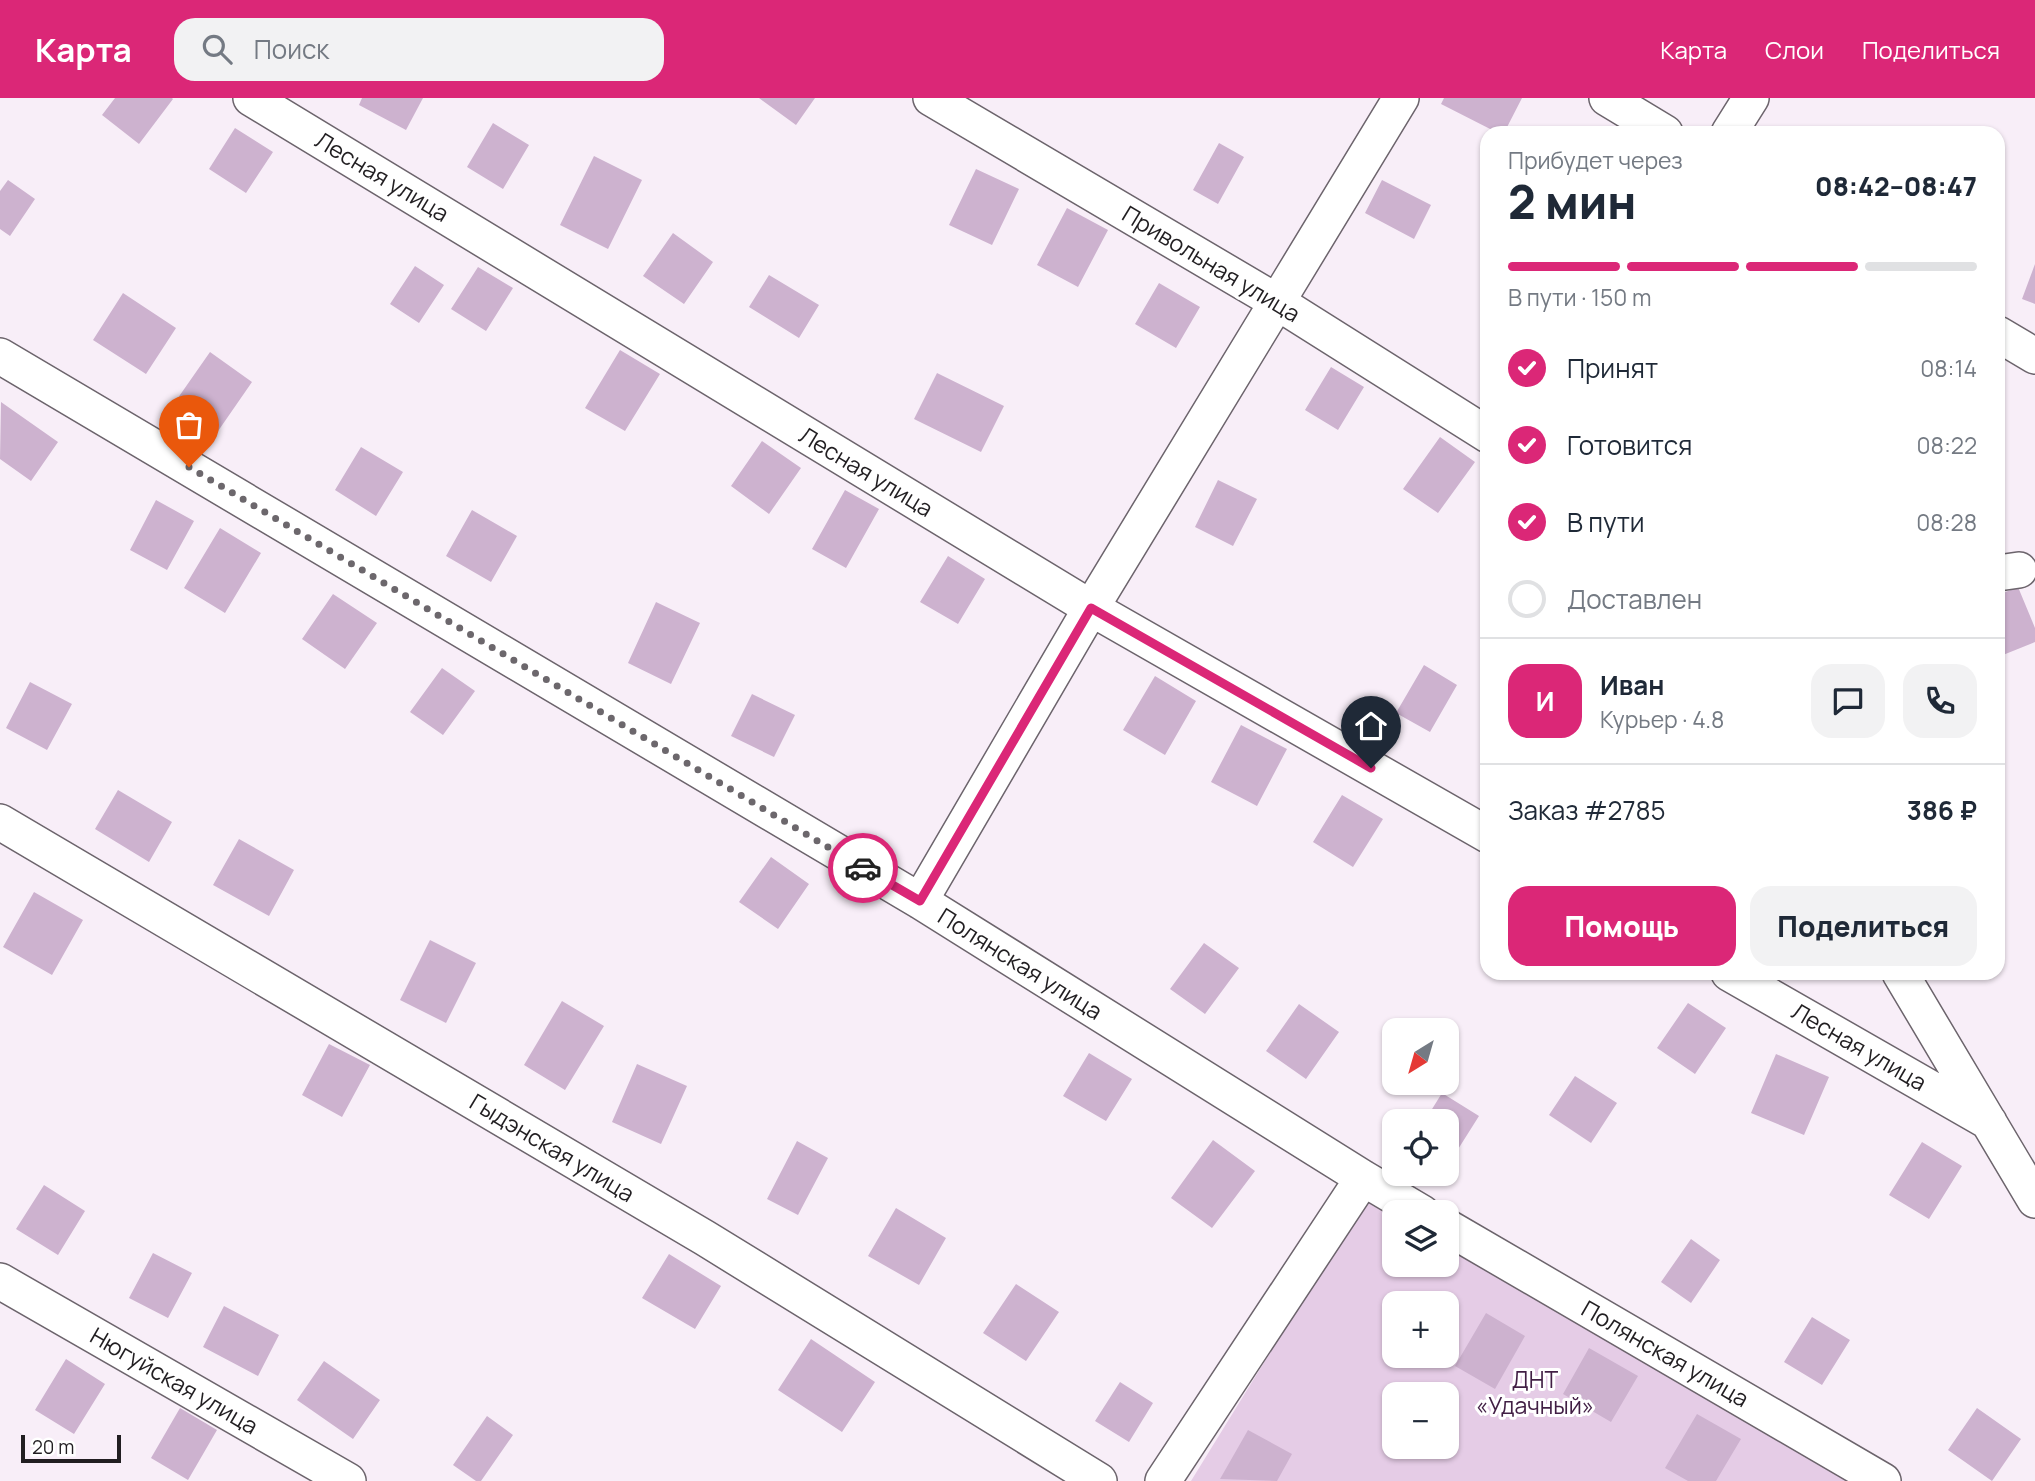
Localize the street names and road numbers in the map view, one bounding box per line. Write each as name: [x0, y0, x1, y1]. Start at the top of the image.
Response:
street label: Лесная улица: [310, 124, 455, 229]
street label: Привольная улица: [1117, 197, 1306, 329]
street label: Лесная улица: [794, 419, 939, 524]
street label: Полянская улица: [932, 900, 1109, 1027]
street label: Лесная улица: [1786, 995, 1933, 1098]
street label: Гыдэнская улица: [464, 1085, 641, 1209]
street label: Полянская улица: [1576, 1292, 1755, 1414]
street label: Нюгуйская улица: [85, 1319, 264, 1441]

